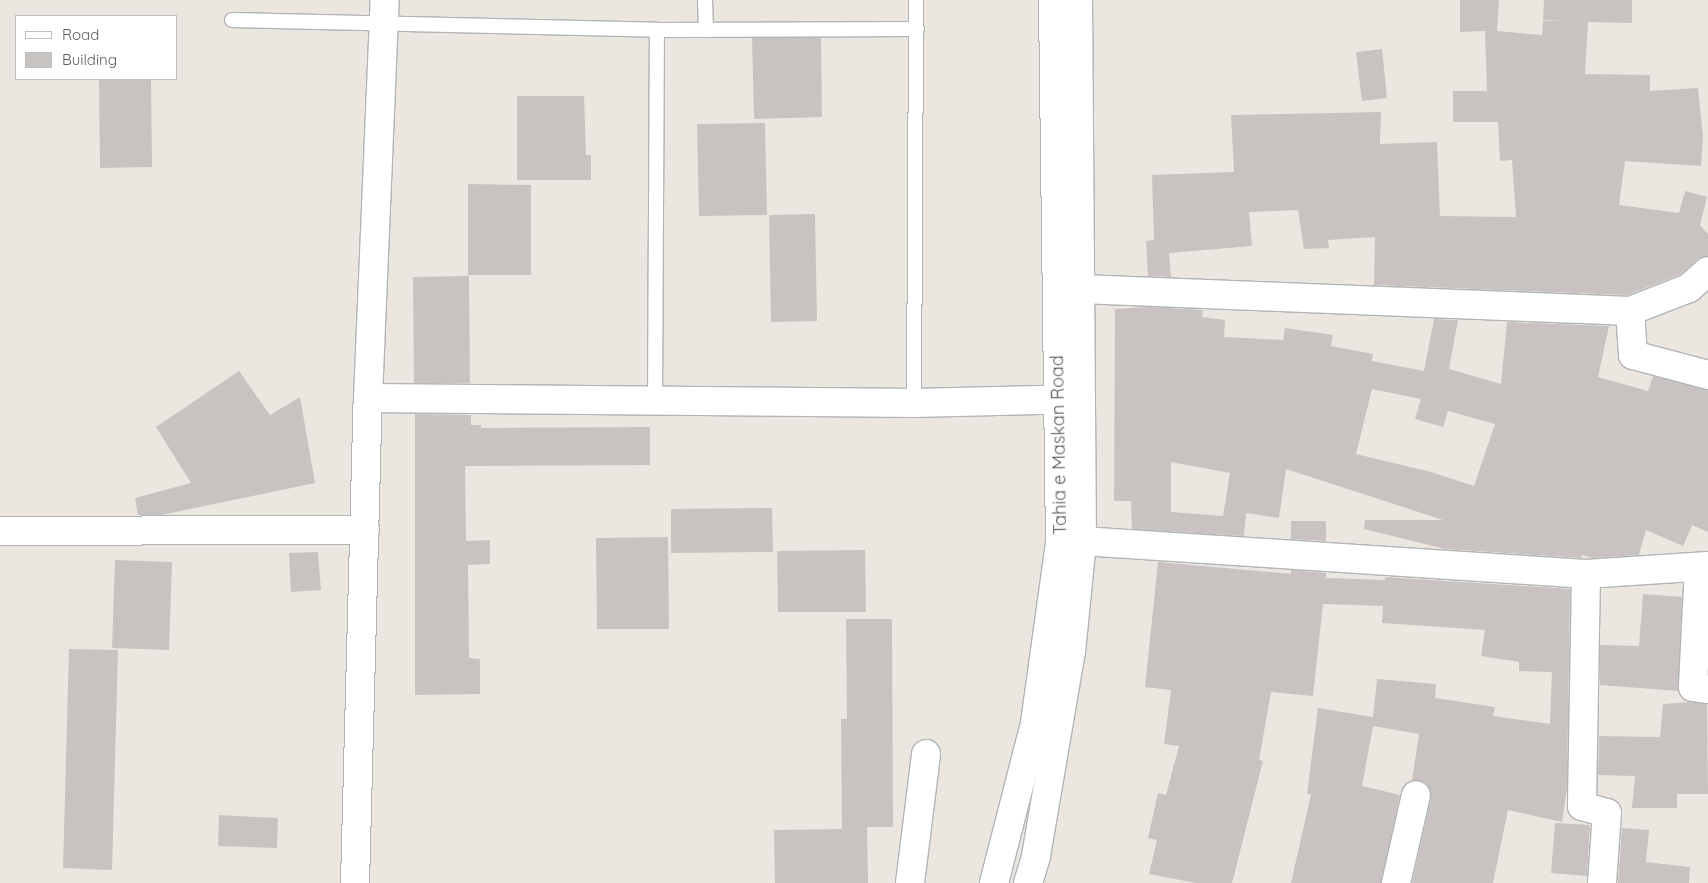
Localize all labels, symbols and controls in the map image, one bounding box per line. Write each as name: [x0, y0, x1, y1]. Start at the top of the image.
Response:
legend: [15, 15, 178, 80]
text: Road: [62, 25, 99, 44]
text: Building: [62, 50, 117, 69]
street label: Tahia e Maskan Road: [1047, 355, 1071, 535]

